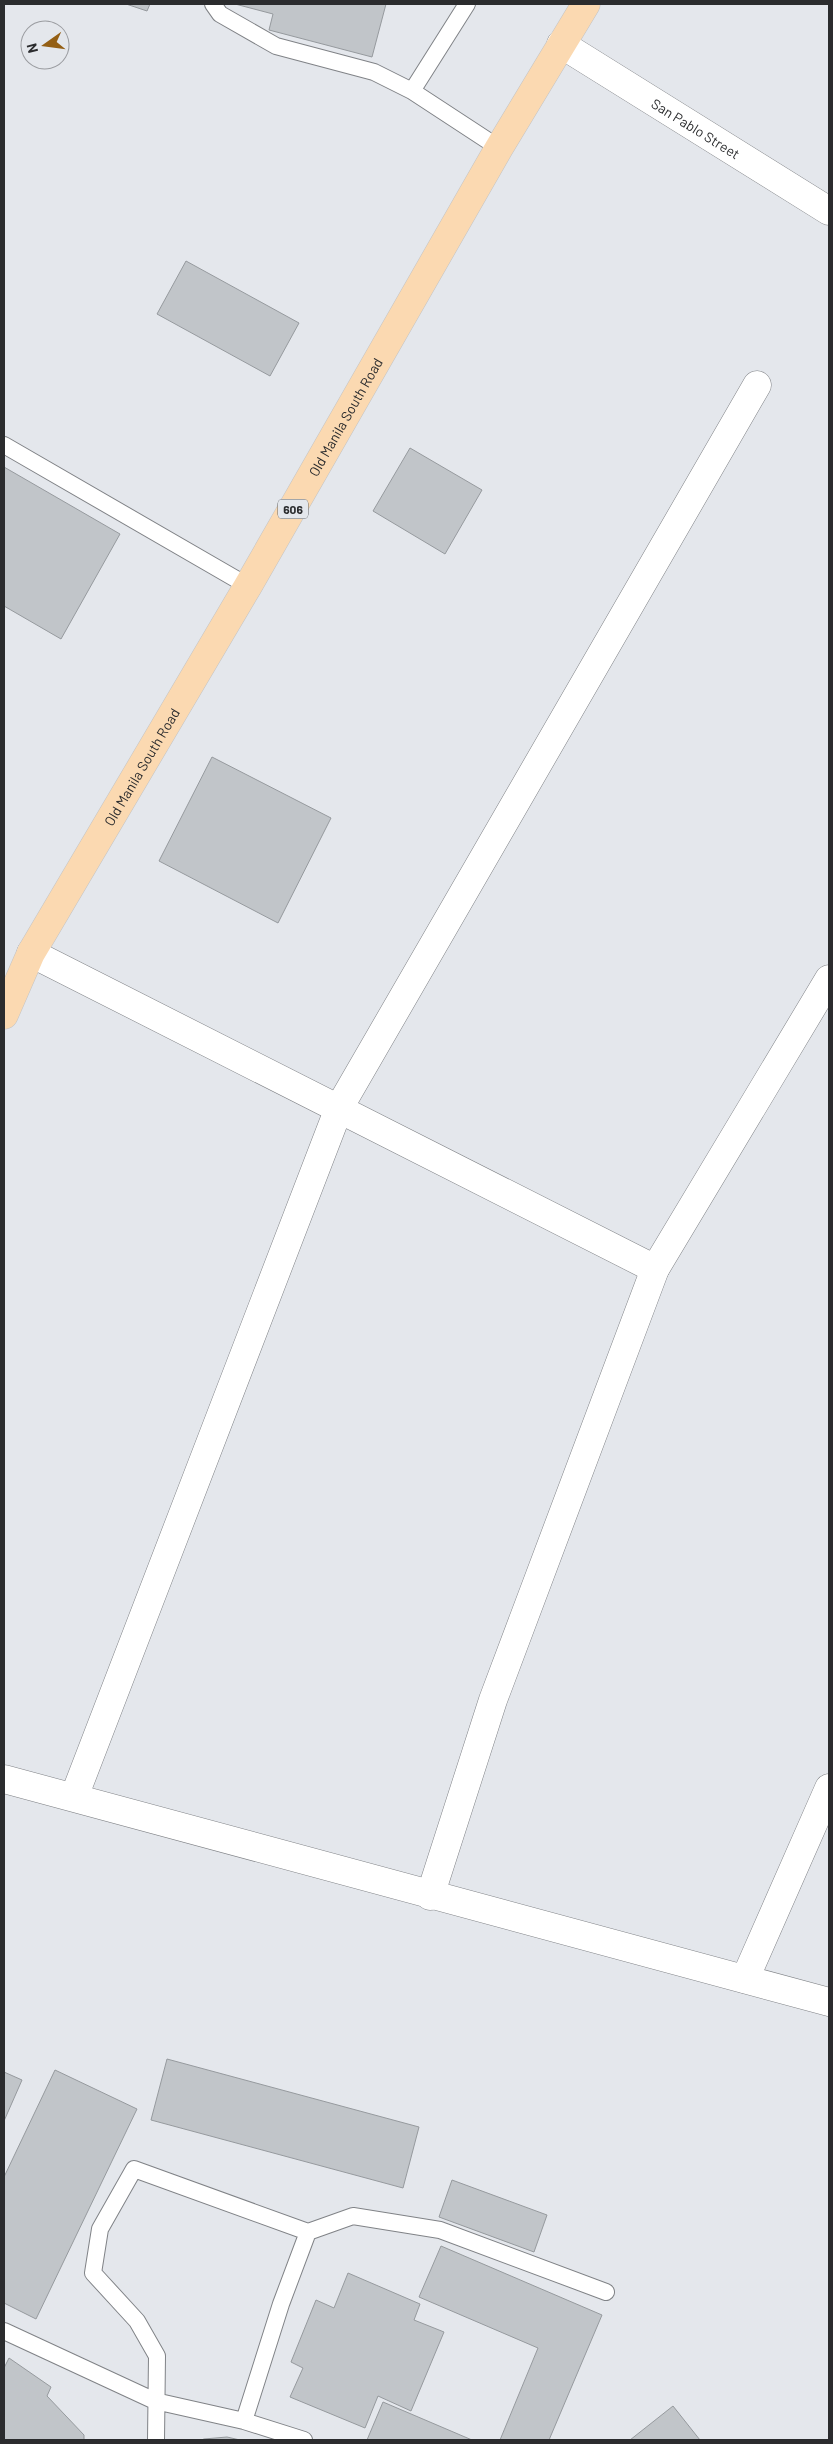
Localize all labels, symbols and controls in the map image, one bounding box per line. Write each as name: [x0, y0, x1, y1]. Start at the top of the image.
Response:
north arrow: [20, 20, 70, 70]
text: N: [23, 42, 41, 55]
street label: San Pablo Street: [649, 94, 743, 162]
street label: Old Manila South Road: [304, 355, 386, 479]
road number: 606: [278, 499, 308, 518]
street label: Old Manila South Road: [100, 705, 182, 829]

